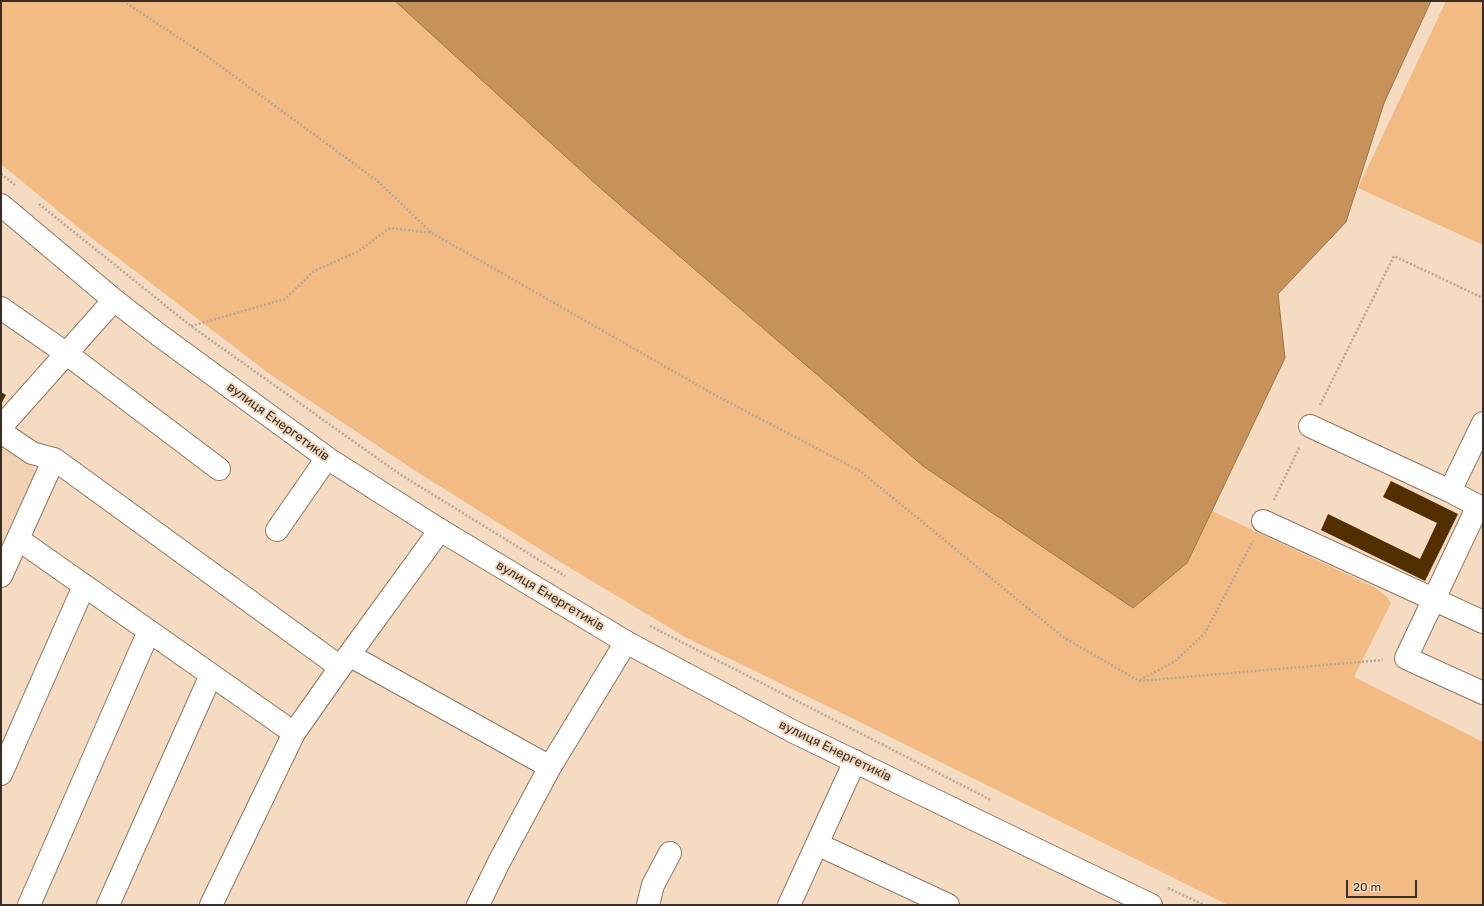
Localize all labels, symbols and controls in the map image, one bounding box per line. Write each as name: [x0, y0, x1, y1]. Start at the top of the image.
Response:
street label: вулиця Енергетиків: [224, 379, 332, 465]
street label: вулиця Енергетиків: [493, 558, 607, 634]
street label: вулиця Енергетиків: [776, 717, 894, 785]
scale bar: [1348, 872, 1419, 898]
text: 20 m: [1353, 880, 1381, 894]

